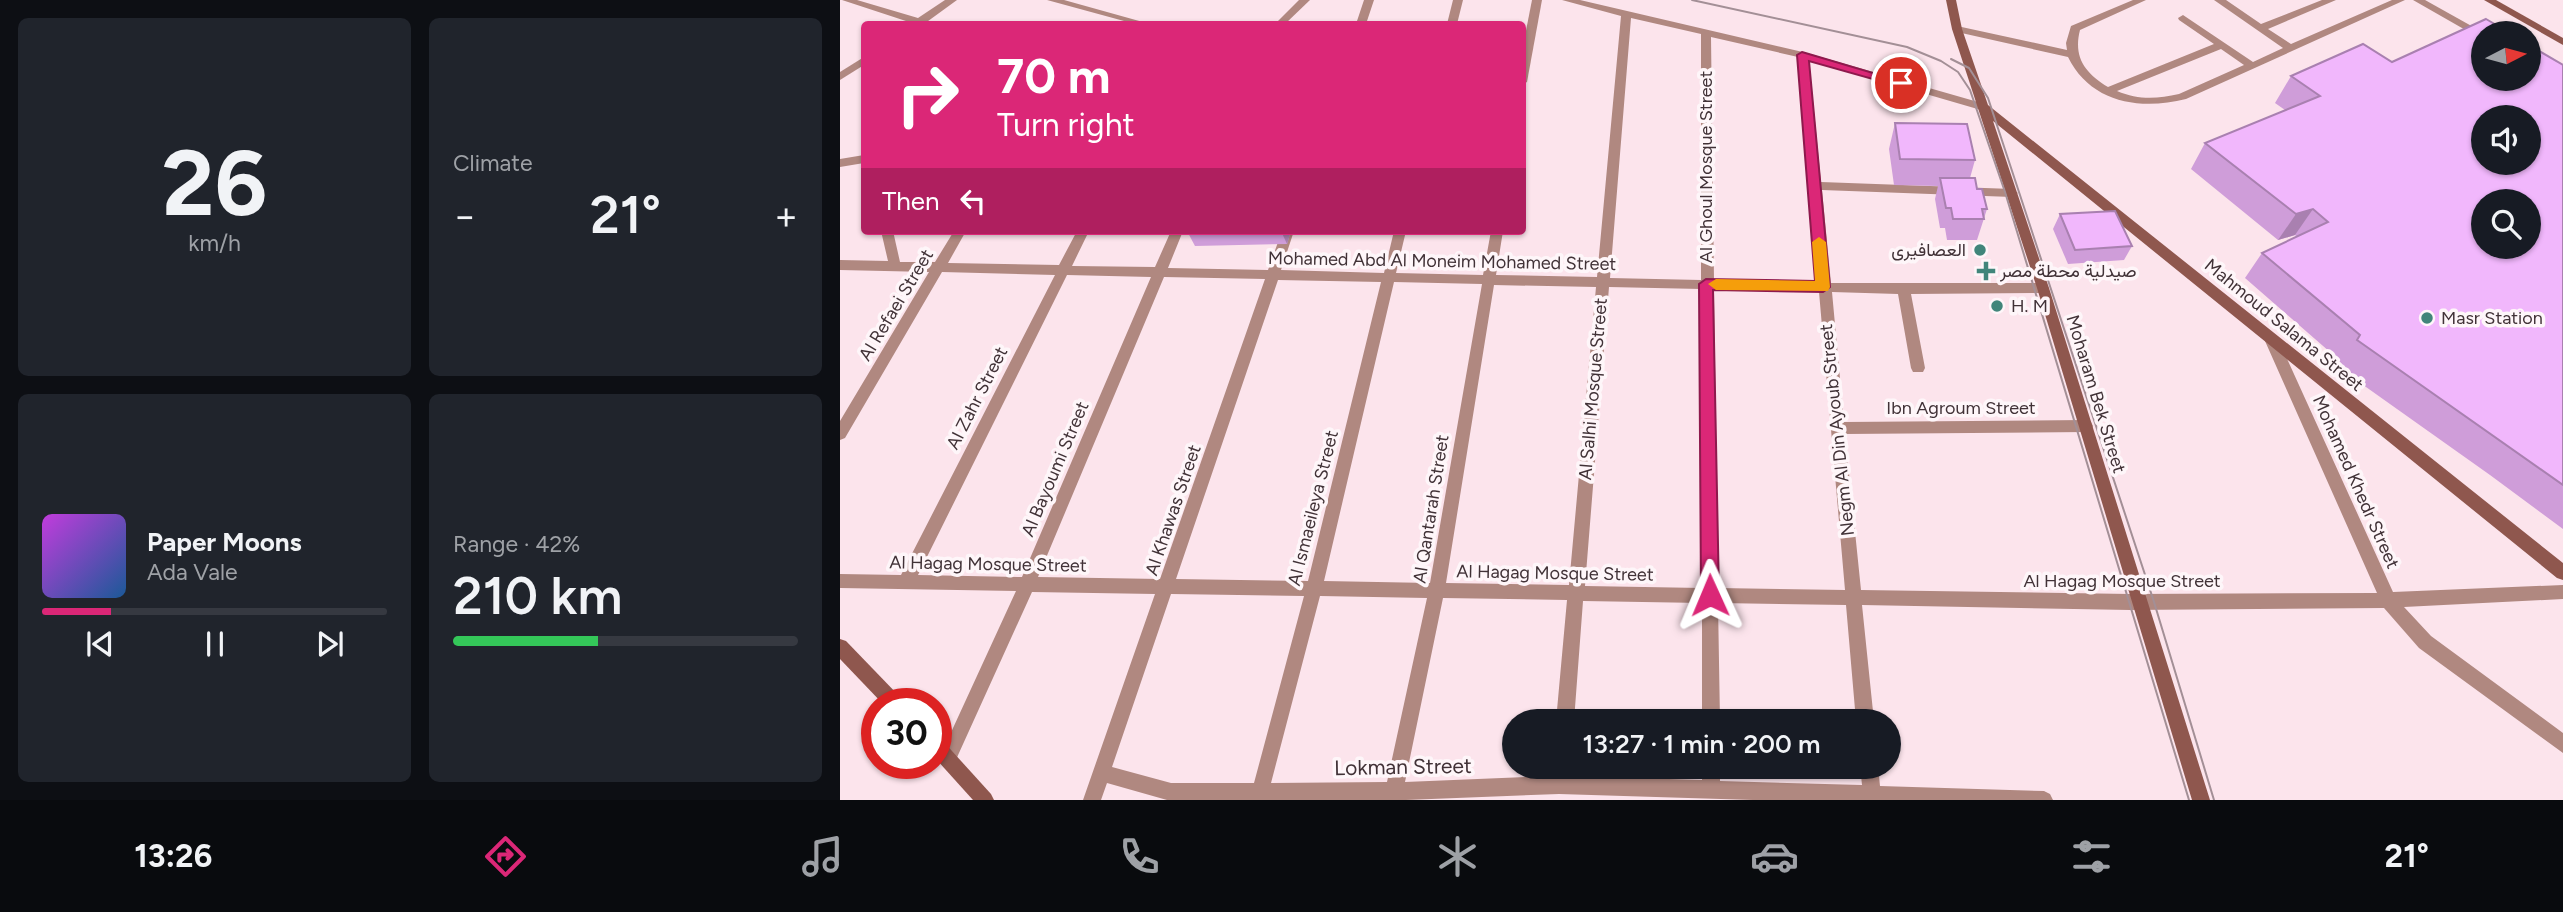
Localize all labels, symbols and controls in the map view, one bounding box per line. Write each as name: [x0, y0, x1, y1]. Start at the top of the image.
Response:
north arrow: [2471, 21, 2541, 91]
map controls: [2471, 21, 2541, 259]
text: 70 m: [997, 46, 1110, 105]
icon: right: [882, 49, 973, 140]
pin: [1871, 53, 1931, 113]
icon: arrive: [1882, 64, 1920, 102]
street label: Al Ghoul Mosque Street: [1695, 71, 1717, 263]
button: sound: [2471, 105, 2541, 175]
text: Turn right: [997, 106, 1135, 144]
text: 26: [162, 129, 267, 238]
text: Climate: [453, 149, 532, 177]
icon: left: [954, 182, 992, 220]
text: 21°: [590, 184, 661, 246]
text: Then: [882, 185, 940, 217]
button: search: [2471, 189, 2541, 259]
text: −: [453, 193, 477, 239]
text: +: [774, 193, 798, 239]
text: km/h: [188, 229, 241, 257]
place label: العصافيرى: [1891, 239, 1966, 261]
marker: العصافيرى: [1972, 242, 1988, 258]
street label: Al Refaei Street: [854, 245, 938, 365]
street label: Mohamed Abd Al Moneim Mohamed Street: [1268, 247, 1616, 275]
street label: Mahmoud Salama Street: [2200, 254, 2368, 396]
place label: صيدلية محطة مصر: [1999, 260, 2136, 282]
marker: صيدلية محطة مصر: [1978, 263, 1994, 279]
place label: H. M: [2011, 295, 2048, 317]
street label: Al Salhi Mosque Street: [1574, 297, 1612, 481]
marker: H. M: [1989, 298, 2005, 314]
place label: Masr Station: [2441, 307, 2543, 329]
marker: Masr Station: [2419, 310, 2435, 326]
street label: Moharam Bek Street: [2061, 312, 2131, 476]
street label: Negm Al Din Ayoub Street: [1815, 323, 1859, 537]
street label: Al Zahr Street: [942, 343, 1012, 453]
street label: Mohamed Khedr Street: [2308, 392, 2404, 572]
street label: Ibn Agroum Street: [1886, 397, 2036, 419]
street label: Al Bayoumi Street: [1017, 398, 1093, 540]
street label: Al Ismaeileya Street: [1283, 428, 1343, 588]
street label: Al Qantarah Street: [1408, 433, 1454, 585]
street label: Al Khawas Street: [1140, 441, 1206, 578]
text: Paper Moons: [147, 526, 302, 558]
text: Range · 42%: [453, 530, 580, 558]
street label: Al Hagag Mosque Street: [889, 551, 1087, 577]
text: Ada Vale: [147, 558, 238, 586]
position arrow: [1673, 558, 1747, 632]
street label: Al Hagag Mosque Street: [1456, 560, 1654, 586]
text: 210 km: [453, 565, 622, 627]
street label: Al Hagag Mosque Street: [2023, 570, 2221, 592]
icon: previous: [81, 625, 119, 663]
icon: pause: [196, 625, 234, 663]
icon: next: [311, 625, 349, 663]
speed limit sign: 30: [861, 688, 952, 779]
text: 13:27 · 1 min · 200 m: [1582, 728, 1821, 760]
street label: Lokman Street: [1334, 753, 1472, 780]
icon: directions: [481, 832, 530, 881]
icon: music: [798, 832, 847, 881]
icon: phone: [1115, 832, 1164, 881]
icon: climate: [1433, 832, 1482, 881]
icon: car: [1750, 832, 1799, 881]
icon: filters: [2067, 832, 2116, 881]
text: 13:26: [134, 837, 212, 875]
text: 21°: [2385, 837, 2429, 875]

